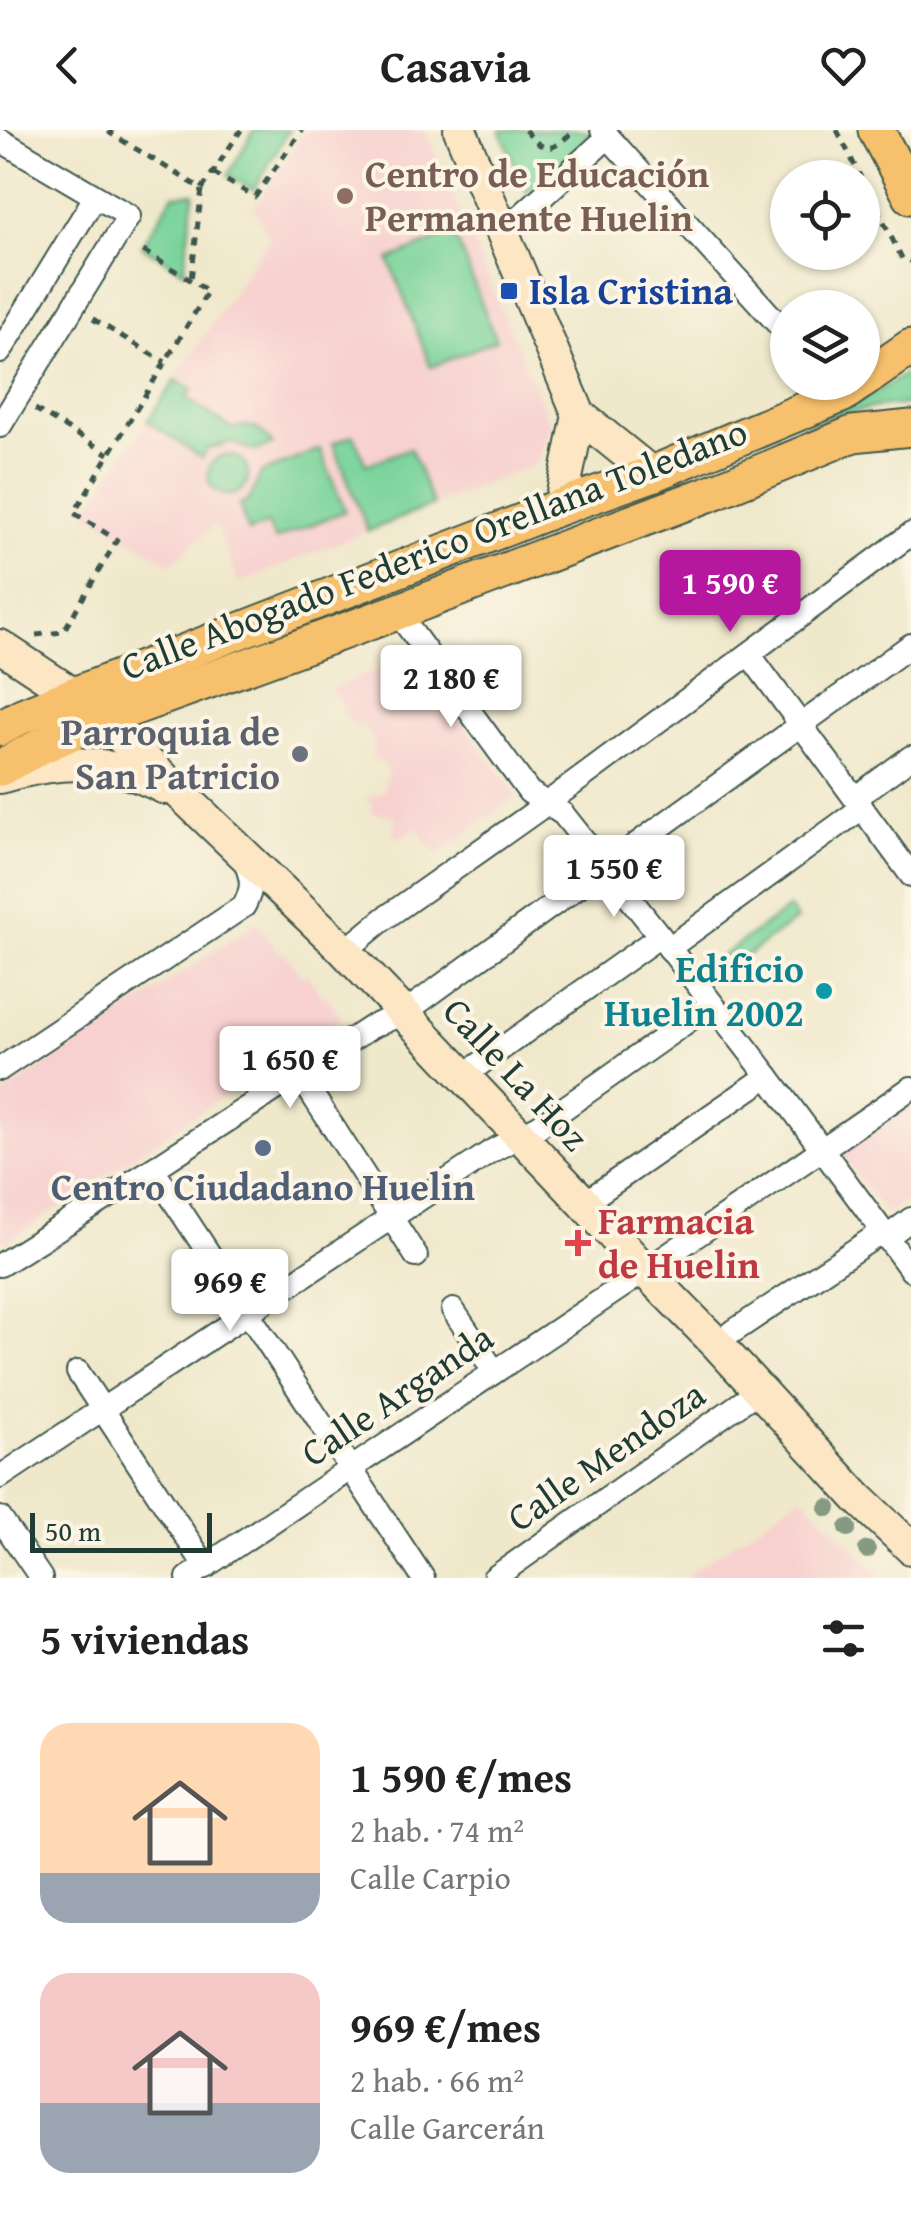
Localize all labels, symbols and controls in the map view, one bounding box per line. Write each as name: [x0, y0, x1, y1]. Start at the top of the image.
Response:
text: Casavia: [380, 33, 531, 98]
icon: back: [40, 38, 95, 93]
icon: heart: [816, 38, 871, 93]
place label: Centro de Educación Permanente Huelin: [365, 145, 710, 245]
map controls: [770, 160, 880, 400]
button: locate: [770, 160, 880, 270]
marker: Centro de Educación Permanente Huelin: [334, 185, 356, 207]
place label: Isla Cristina: [529, 262, 733, 318]
marker: Isla Cristina: [498, 280, 520, 302]
button: layers: [770, 290, 880, 400]
street label: Calle Abogado Federico Orellana Toledano: [112, 402, 755, 694]
pin: 1 590 €: [638, 550, 822, 635]
text: 1 590 €: [682, 559, 778, 606]
pin: 2 180 €: [359, 645, 543, 730]
text: 2 180 €: [403, 654, 499, 701]
place label: Parroquia de San Patricio: [61, 703, 280, 803]
marker: Parroquia de San Patricio: [289, 743, 311, 765]
pin: 1 550 €: [522, 835, 706, 920]
text: 1 550 €: [566, 844, 662, 891]
place label: Edificio Huelin 2002: [604, 940, 804, 1040]
marker: Edificio Huelin 2002: [813, 980, 835, 1002]
street label: Calle La Hoz: [431, 984, 603, 1163]
pin: 1 650 €: [198, 1026, 382, 1111]
text: 1 650 €: [242, 1035, 338, 1082]
marker: Centro Ciudadano Huelin: [252, 1137, 274, 1159]
place label: Centro Ciudadano Huelin: [51, 1158, 476, 1214]
place label: Farmacia de Huelin: [598, 1192, 760, 1292]
marker: Farmacia de Huelin: [567, 1232, 589, 1254]
pin: 969 €: [160, 1249, 300, 1334]
text: 969 €: [193, 1258, 267, 1305]
street label: Calle Arganda: [289, 1309, 504, 1479]
street label: Calle Mendoza: [495, 1366, 716, 1544]
scale bar: [30, 1508, 212, 1552]
text: 50 m: [45, 1510, 101, 1551]
text: 5 viviendas: [40, 1608, 249, 1669]
icon: filters: [816, 1611, 871, 1666]
text: 1 590 €/mes: [350, 1746, 572, 1807]
icon: home: [120, 1763, 240, 1883]
text: 2 hab. · 74 m²: [350, 1807, 524, 1854]
text: Calle Carpio: [350, 1854, 511, 1901]
text: 969 €/mes: [350, 1996, 541, 2057]
icon: home: [120, 2013, 240, 2133]
text: 2 hab. · 66 m²: [350, 2057, 524, 2104]
text: Calle Garcerán: [350, 2104, 545, 2151]

